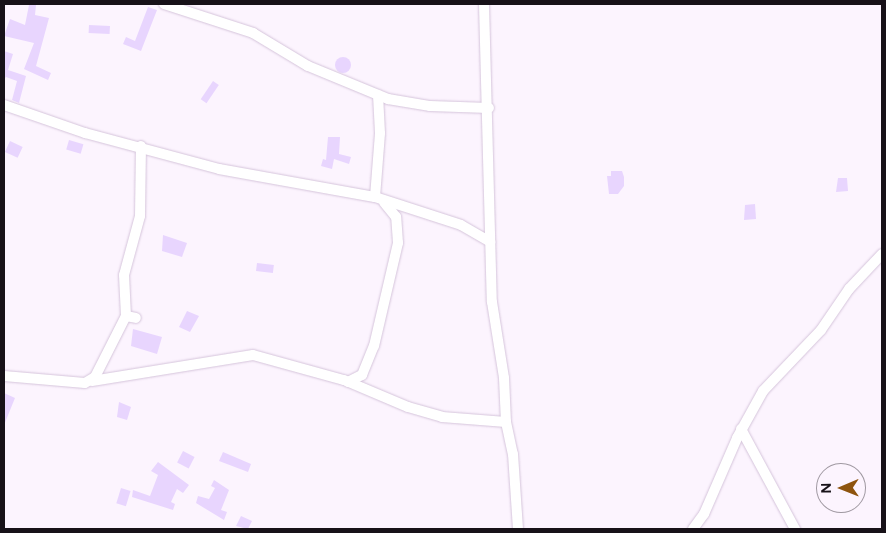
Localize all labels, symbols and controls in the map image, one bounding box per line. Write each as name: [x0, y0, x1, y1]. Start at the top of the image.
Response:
north arrow: [816, 463, 866, 513]
text: N: [818, 483, 835, 494]

